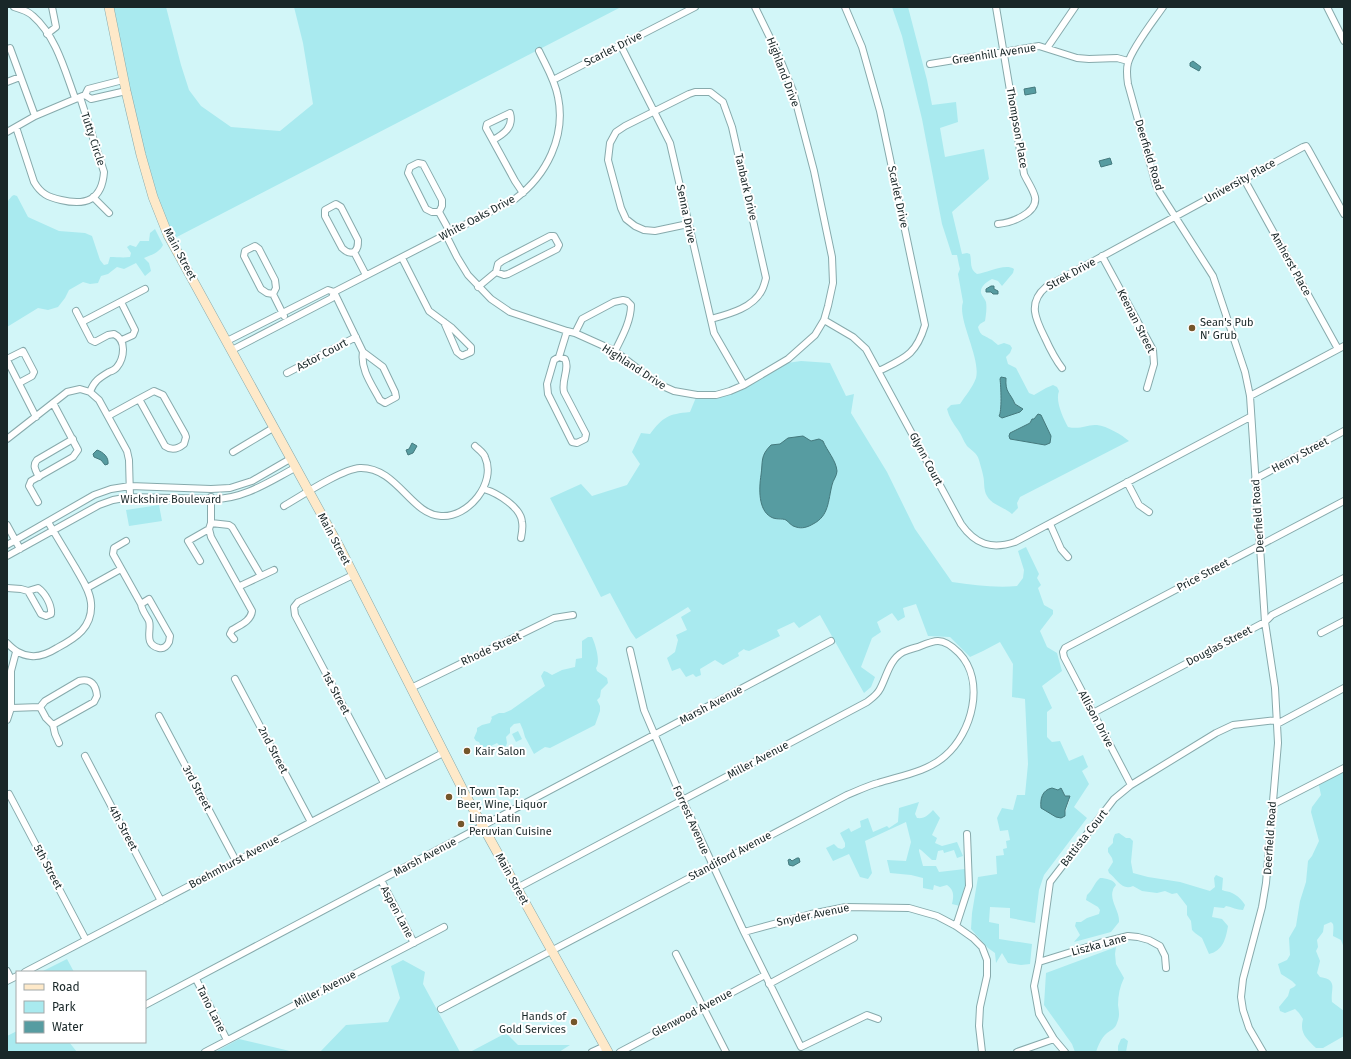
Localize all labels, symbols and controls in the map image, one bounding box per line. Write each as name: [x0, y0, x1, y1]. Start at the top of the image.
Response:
street label: Scarlet Drive: [582, 29, 644, 69]
street label: Highland Drive: [764, 35, 802, 109]
street label: Greenhill Avenue: [951, 41, 1037, 67]
street label: Thompson Place: [1003, 87, 1031, 169]
street label: Tutty Circle: [78, 111, 108, 167]
street label: Deerfield Road: [1132, 118, 1166, 192]
street label: Tanbark Drive: [732, 152, 760, 222]
street label: University Place: [1202, 156, 1278, 206]
street label: Scarlet Drive: [885, 165, 911, 229]
street label: Senna Drive: [673, 184, 699, 244]
street label: White Oaks Drive: [437, 192, 517, 244]
street label: Main Street: [161, 226, 199, 282]
street label: Amherst Place: [1268, 230, 1314, 298]
street label: Strek Drive: [1044, 255, 1098, 293]
street label: Keenan Street: [1114, 287, 1158, 355]
place label: Sean's Pub N' Grub: [1200, 316, 1254, 342]
marker: Sean's Pub N' Grub: [1187, 323, 1197, 333]
street label: Astor Court: [294, 336, 350, 374]
street label: Highland Drive: [600, 341, 668, 393]
street label: Glynn Court: [907, 430, 945, 488]
street label: Henry Street: [1269, 435, 1331, 475]
street label: Deerfield Road: [1249, 479, 1267, 553]
street label: Wickshire Boulevard: [121, 493, 221, 506]
street label: Main Street: [315, 511, 353, 567]
street label: Price Street: [1175, 556, 1231, 594]
street label: Douglas Street: [1184, 623, 1254, 669]
street label: Rhode Street: [459, 629, 523, 669]
street label: 1st Street: [319, 669, 353, 717]
street label: Marsh Avenue: [677, 683, 745, 727]
street label: Allison Drive: [1076, 688, 1116, 750]
street label: 2nd Street: [255, 724, 291, 776]
street label: Miller Avenue: [725, 738, 791, 782]
place label: Kair Salon: [475, 745, 526, 758]
marker: Kair Salon: [462, 746, 472, 756]
street label: 3rd Street: [180, 763, 214, 813]
street label: Forrest Avenue: [670, 783, 712, 857]
place label: In Town Tap: Beer, Wine, Liquor: [457, 785, 548, 811]
marker: In Town Tap: Beer, Wine, Liquor: [444, 792, 454, 802]
street label: Deerfield Road: [1261, 801, 1279, 875]
street label: 4th Street: [106, 803, 140, 853]
street label: Battista Court: [1058, 807, 1110, 869]
place label: Lima Latin Peruvian Cuisine: [469, 812, 552, 838]
marker: Lima Latin Peruvian Cuisine: [456, 819, 466, 829]
street label: Standiford Avenue: [686, 829, 774, 883]
street label: Boehmhurst Avenue: [187, 833, 281, 891]
street label: Marsh Avenue: [391, 835, 459, 879]
street label: 5th Street: [31, 842, 65, 892]
street label: Main Street: [493, 851, 531, 907]
street label: Aspen Lane: [378, 884, 416, 940]
street label: Snyder Avenue: [775, 901, 851, 929]
street label: Liszka Lane: [1070, 931, 1128, 959]
street label: Miller Avenue: [292, 968, 358, 1010]
legend: [16, 971, 146, 1043]
text: Road: [52, 980, 80, 994]
street label: Tano Lane: [194, 983, 228, 1035]
street label: Glenwood Avenue: [650, 986, 734, 1040]
text: Park: [52, 1000, 76, 1014]
place label: Hands of Gold Services: [499, 1010, 567, 1036]
marker: Hands of Gold Services: [569, 1017, 579, 1027]
text: Water: [52, 1020, 84, 1034]

